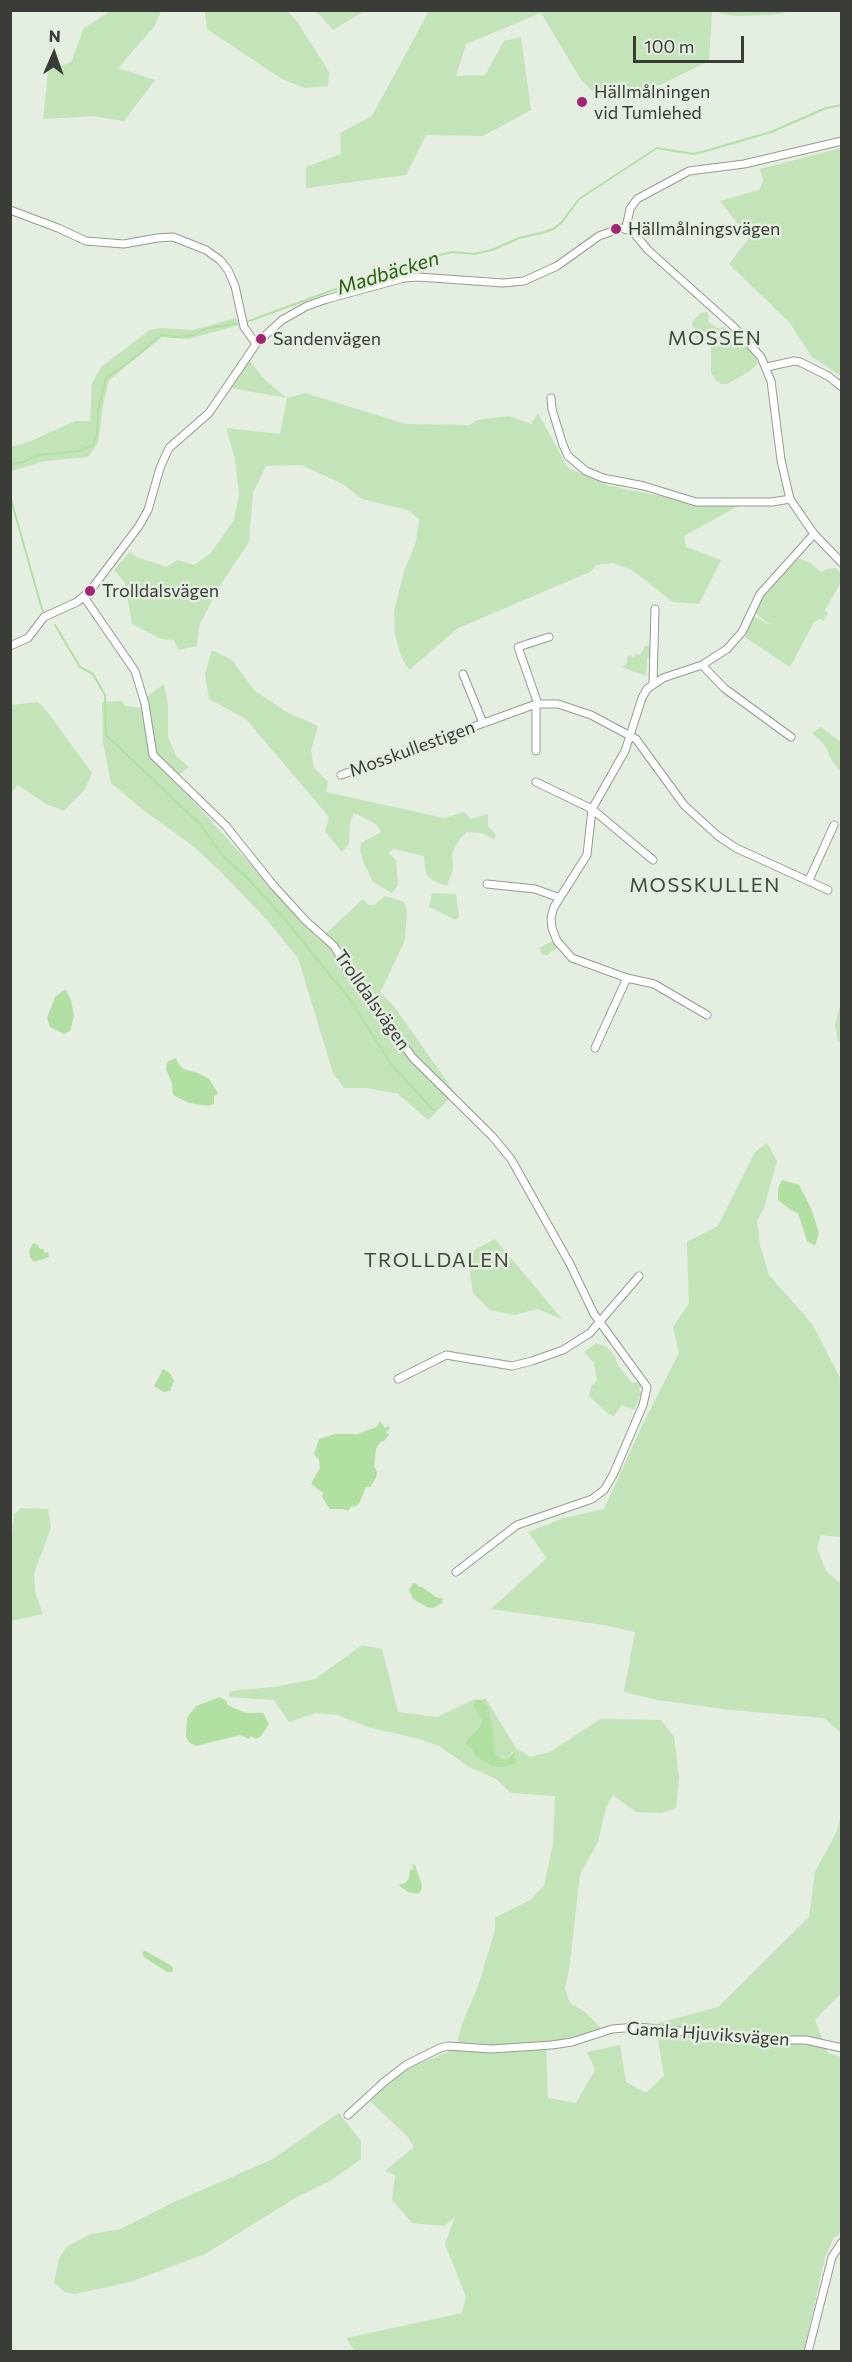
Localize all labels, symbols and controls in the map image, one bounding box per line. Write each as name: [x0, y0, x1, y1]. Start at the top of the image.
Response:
north arrow: [24, 24, 84, 84]
scale bar: [636, 24, 747, 62]
text: N: [48, 26, 61, 45]
text: 100 m: [644, 35, 694, 57]
place label: Hällmålningen vid Tumlehed: [594, 81, 710, 124]
marker: Hällmålningen vid Tumlehed: [575, 95, 589, 109]
place label: Hällmålningsvägen: [628, 218, 780, 240]
marker: Hällmålningsvägen: [609, 222, 623, 236]
water label: Madbäcken: [334, 246, 442, 300]
district label: MOSSEN: [668, 326, 762, 350]
place label: Sandenvägen: [273, 328, 381, 350]
marker: Sandenvägen: [254, 332, 268, 346]
place label: Trolldalsvägen: [102, 580, 219, 602]
marker: Trolldalsvägen: [83, 584, 97, 598]
street label: Mosskullestigen: [346, 716, 478, 782]
district label: MOSSKULLEN: [629, 873, 781, 897]
street label: Trolldalsvägen: [330, 946, 414, 1054]
district label: TROLLDALEN: [364, 1248, 510, 1272]
street label: Gamla Hjuviksvägen: [626, 2018, 790, 2050]

